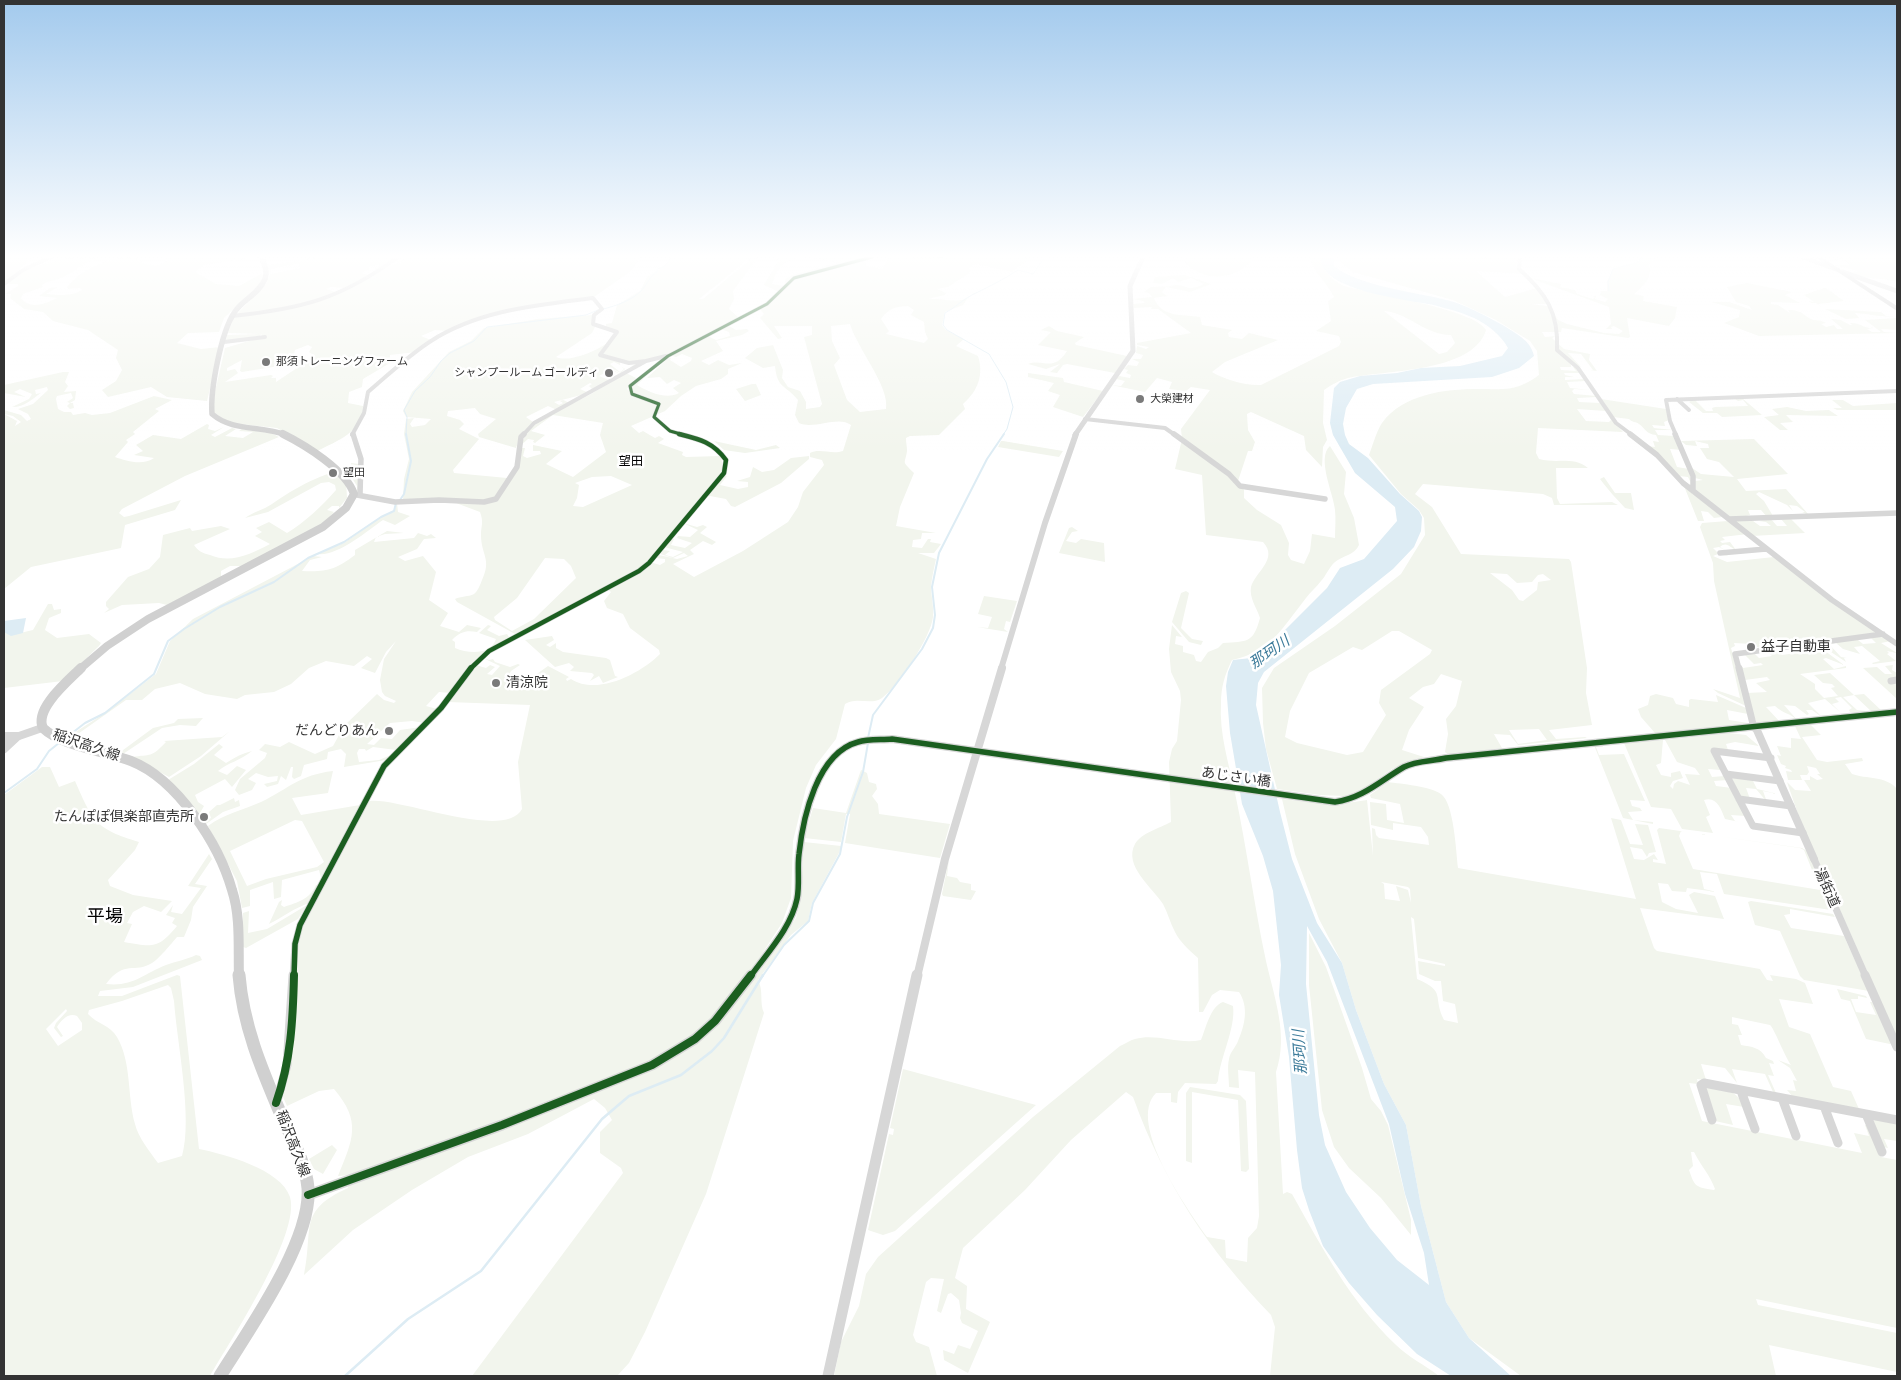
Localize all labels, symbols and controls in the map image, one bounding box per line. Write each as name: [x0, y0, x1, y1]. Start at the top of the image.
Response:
place label: 那須トレーニングファーム: [276, 355, 408, 369]
marker: 那須トレーニングファーム: [260, 356, 272, 368]
place label: シャンプールーム ゴールディ: [454, 366, 599, 380]
marker: シャンプールーム ゴールディ: [603, 367, 615, 379]
place label: 大榮建材: [1150, 392, 1194, 406]
marker: 大榮建材: [1134, 393, 1146, 405]
district label: 望田: [619, 455, 643, 469]
place label: 望田: [343, 466, 365, 480]
marker: 望田: [327, 467, 339, 479]
water label: 那珂川: [1246, 633, 1294, 673]
place label: 益子自動車: [1761, 639, 1831, 655]
marker: 益子自動車: [1745, 641, 1757, 653]
place label: 清涼院: [506, 675, 548, 691]
marker: 清涼院: [490, 677, 502, 689]
place label: だんどりあん: [295, 723, 379, 739]
marker: だんどりあん: [383, 725, 395, 737]
street label: 稲沢高久線: [50, 727, 122, 765]
street label: あじさい橋: [1200, 765, 1272, 791]
place label: たんぽぽ倶楽部直売所: [54, 809, 194, 825]
marker: たんぽぽ倶楽部直売所: [198, 811, 210, 823]
street label: 湯街道: [1810, 865, 1842, 911]
district label: 平場: [87, 906, 123, 928]
water label: 那珂川: [1290, 1029, 1312, 1075]
street label: 稲沢高久線: [272, 1108, 312, 1180]

